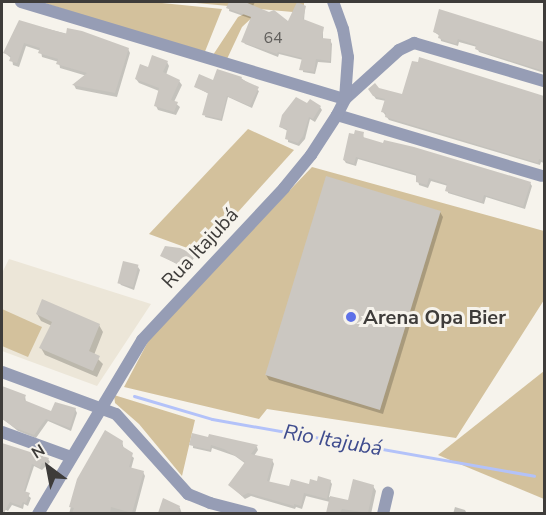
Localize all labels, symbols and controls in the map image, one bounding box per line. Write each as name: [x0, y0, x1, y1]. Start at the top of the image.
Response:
house number: 64: [263, 28, 283, 48]
street label: Rua Itajubá: [157, 203, 243, 293]
place label: Arena Opa Bier: [363, 305, 506, 329]
marker: Arena Opa Bier: [344, 310, 358, 324]
water label: Rio Itajubá: [282, 419, 384, 461]
north arrow: [18, 437, 78, 497]
text: N: [28, 439, 49, 464]

